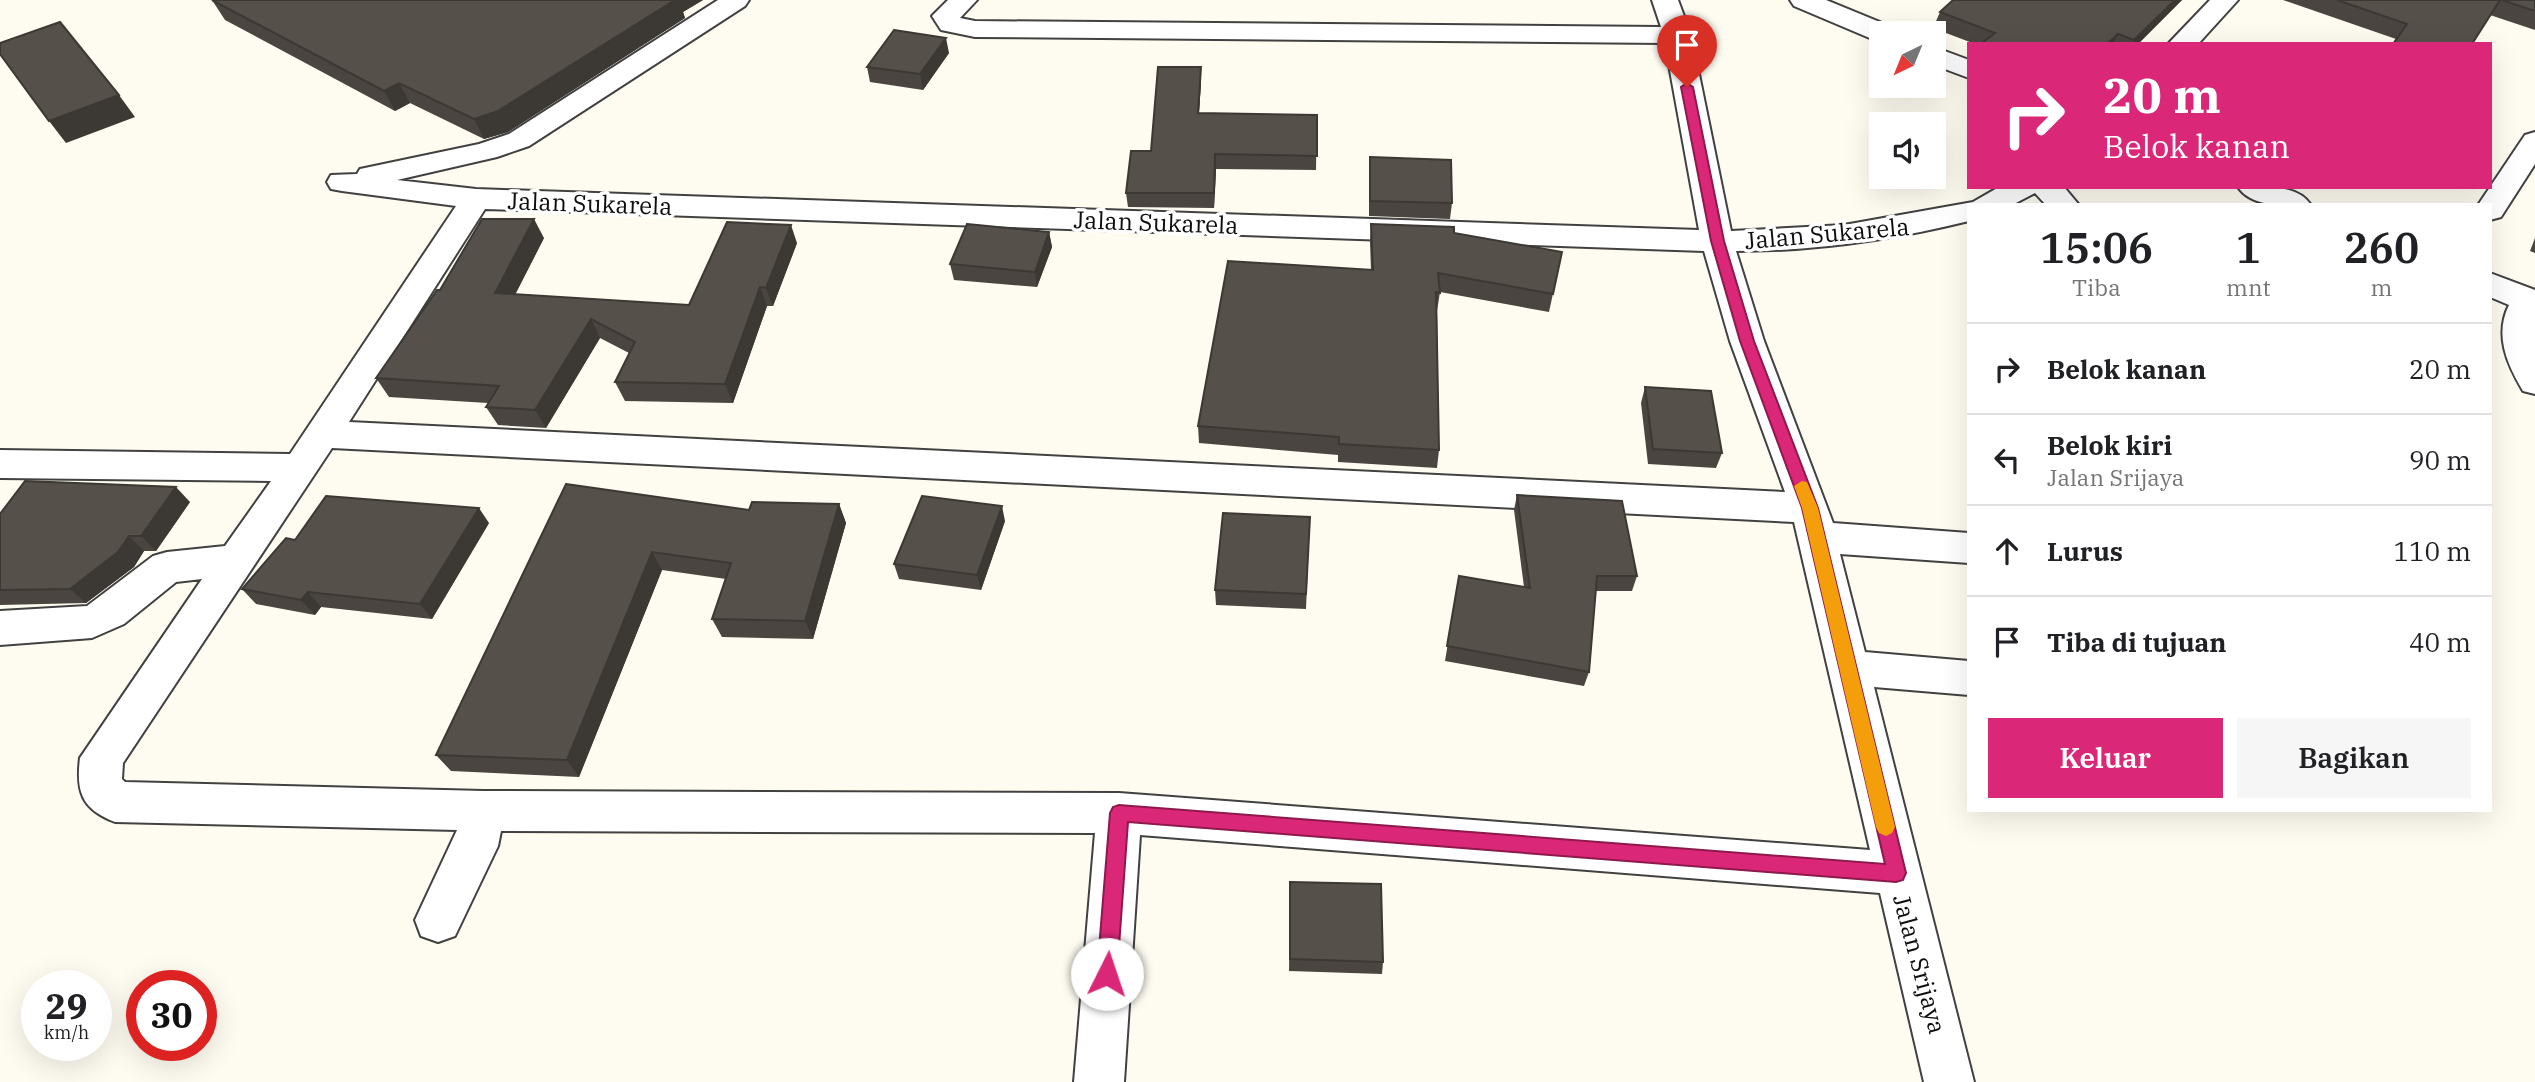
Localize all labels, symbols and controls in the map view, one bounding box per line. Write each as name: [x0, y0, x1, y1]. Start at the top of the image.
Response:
pin: [1657, 15, 1717, 87]
north arrow: [1869, 21, 1946, 98]
map controls: [1869, 21, 1946, 189]
icon: arrive: [1668, 26, 1706, 64]
text: 20 m: [2103, 63, 2221, 126]
icon: right: [1988, 70, 2079, 161]
button: sound: [1869, 112, 1946, 189]
text: Belok kanan: [2103, 125, 2290, 167]
street label: Jalan Sukarela: [507, 184, 673, 222]
street label: Jalan Sukarela: [1073, 203, 1239, 241]
street label: Jalan Sukarela: [1743, 210, 1911, 256]
text: 15:06: [2040, 220, 2153, 275]
text: 1: [2236, 220, 2261, 275]
text: 260: [2344, 220, 2419, 275]
text: Tiba: [2072, 272, 2121, 302]
text: mnt: [2226, 272, 2271, 302]
text: m: [2370, 272, 2392, 302]
icon: right: [1988, 350, 2026, 388]
text: Belok kanan: [2047, 352, 2206, 386]
text: 20 m: [2409, 352, 2471, 386]
text: Belok kiri: [2047, 428, 2172, 462]
icon: left: [1988, 441, 2026, 479]
text: 90 m: [2409, 443, 2471, 477]
text: Jalan Srijaya: [2047, 462, 2184, 492]
icon: ahead: [1988, 532, 2026, 570]
text: Lurus: [2047, 534, 2123, 568]
text: 110 m: [2393, 534, 2471, 568]
icon: arrive: [1988, 623, 2026, 661]
text: Tiba di tujuan: [2047, 625, 2227, 659]
text: 40 m: [2409, 625, 2471, 659]
button: Keluar: [1988, 718, 2223, 798]
button: Bagikan: [2237, 718, 2471, 798]
street label: Jalan Srijaya: [1886, 891, 1954, 1037]
position arrow: [1070, 937, 1144, 1011]
speed limit sign: 30: [126, 970, 217, 1061]
text: 29: [45, 983, 88, 1029]
text: km/h: [44, 1021, 89, 1044]

